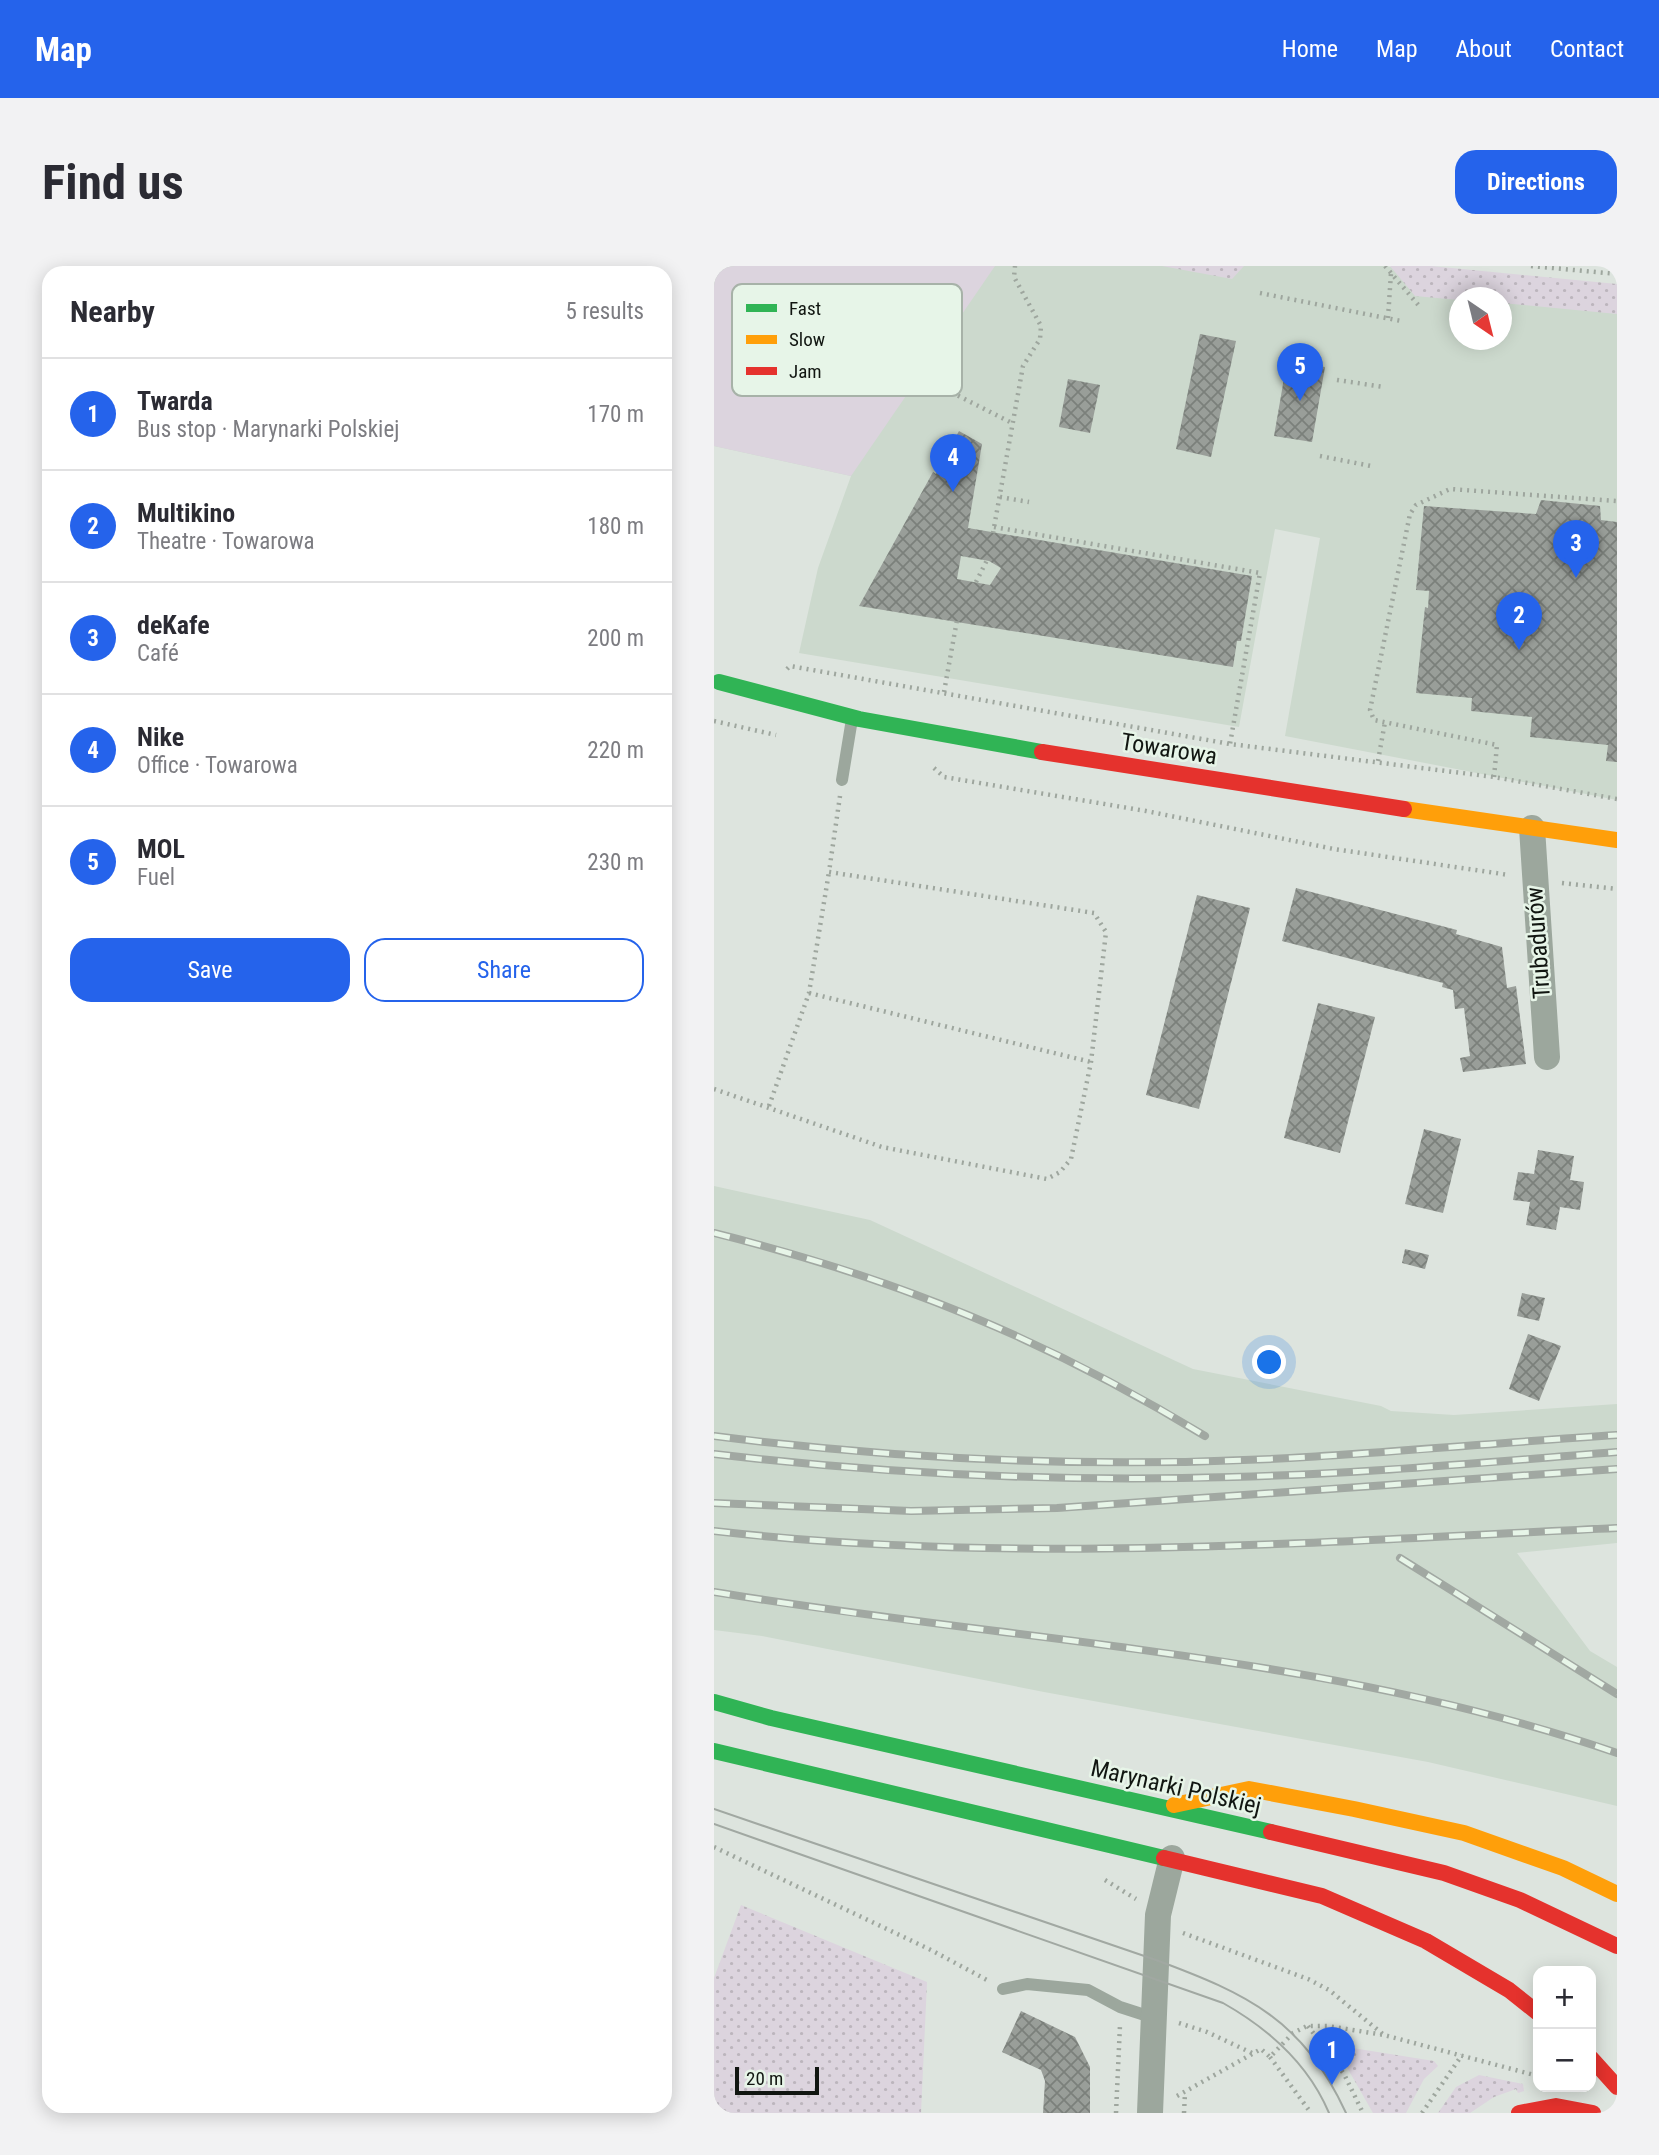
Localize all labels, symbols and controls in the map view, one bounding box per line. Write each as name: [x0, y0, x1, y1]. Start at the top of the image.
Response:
text: Map: [35, 30, 92, 69]
text: Home: [1282, 35, 1338, 63]
text: Map: [1376, 35, 1418, 63]
text: About: [1456, 35, 1512, 63]
text: Contact: [1550, 35, 1624, 63]
button: Directions: [1455, 150, 1617, 214]
text: Find us: [42, 154, 184, 211]
legend: [732, 284, 962, 396]
north arrow: [1449, 287, 1512, 350]
text: Nearby: [70, 294, 155, 329]
text: Fast: [789, 297, 821, 320]
text: 5 results: [566, 298, 644, 325]
text: Slow: [789, 328, 825, 351]
pin: 5: [1277, 343, 1323, 401]
text: Jam: [789, 360, 822, 383]
text: Twarda: [137, 386, 213, 416]
text: 1: [87, 401, 99, 428]
text: 170 m: [587, 401, 644, 428]
text: Bus stop · Marynarki Polskiej: [137, 416, 399, 443]
pin: 4: [930, 434, 976, 492]
text: Multikino: [137, 498, 235, 528]
text: 2: [87, 513, 99, 540]
text: 180 m: [587, 513, 644, 540]
pin: 3: [1553, 520, 1599, 578]
text: Theatre · Towarowa: [137, 528, 315, 555]
pin: 2: [1496, 592, 1542, 650]
text: deKafe: [137, 610, 210, 640]
text: 3: [87, 625, 99, 652]
text: 200 m: [587, 625, 644, 652]
text: Café: [137, 640, 179, 667]
text: Nike: [137, 722, 184, 752]
street label: Towarowa: [1119, 728, 1219, 770]
text: 4: [87, 737, 99, 764]
text: 220 m: [587, 737, 644, 764]
text: Office · Towarowa: [137, 752, 298, 779]
text: MOL: [137, 834, 185, 864]
text: 5: [87, 849, 99, 876]
text: 230 m: [587, 849, 644, 876]
text: Fuel: [137, 864, 175, 891]
street label: Trubadurów: [1520, 886, 1556, 1000]
button: Save: [70, 938, 350, 1002]
button: Share: [364, 938, 644, 1002]
your location: [1252, 1345, 1286, 1379]
street label: Marynarki Polskiej: [1088, 1754, 1264, 1820]
map controls: [1533, 1966, 1596, 2092]
button: +: [1533, 1966, 1596, 2029]
pin: 1: [1309, 2027, 1355, 2085]
button: −: [1533, 2029, 1596, 2092]
scale bar: [735, 2064, 819, 2096]
text: 20 m: [746, 2067, 783, 2090]

